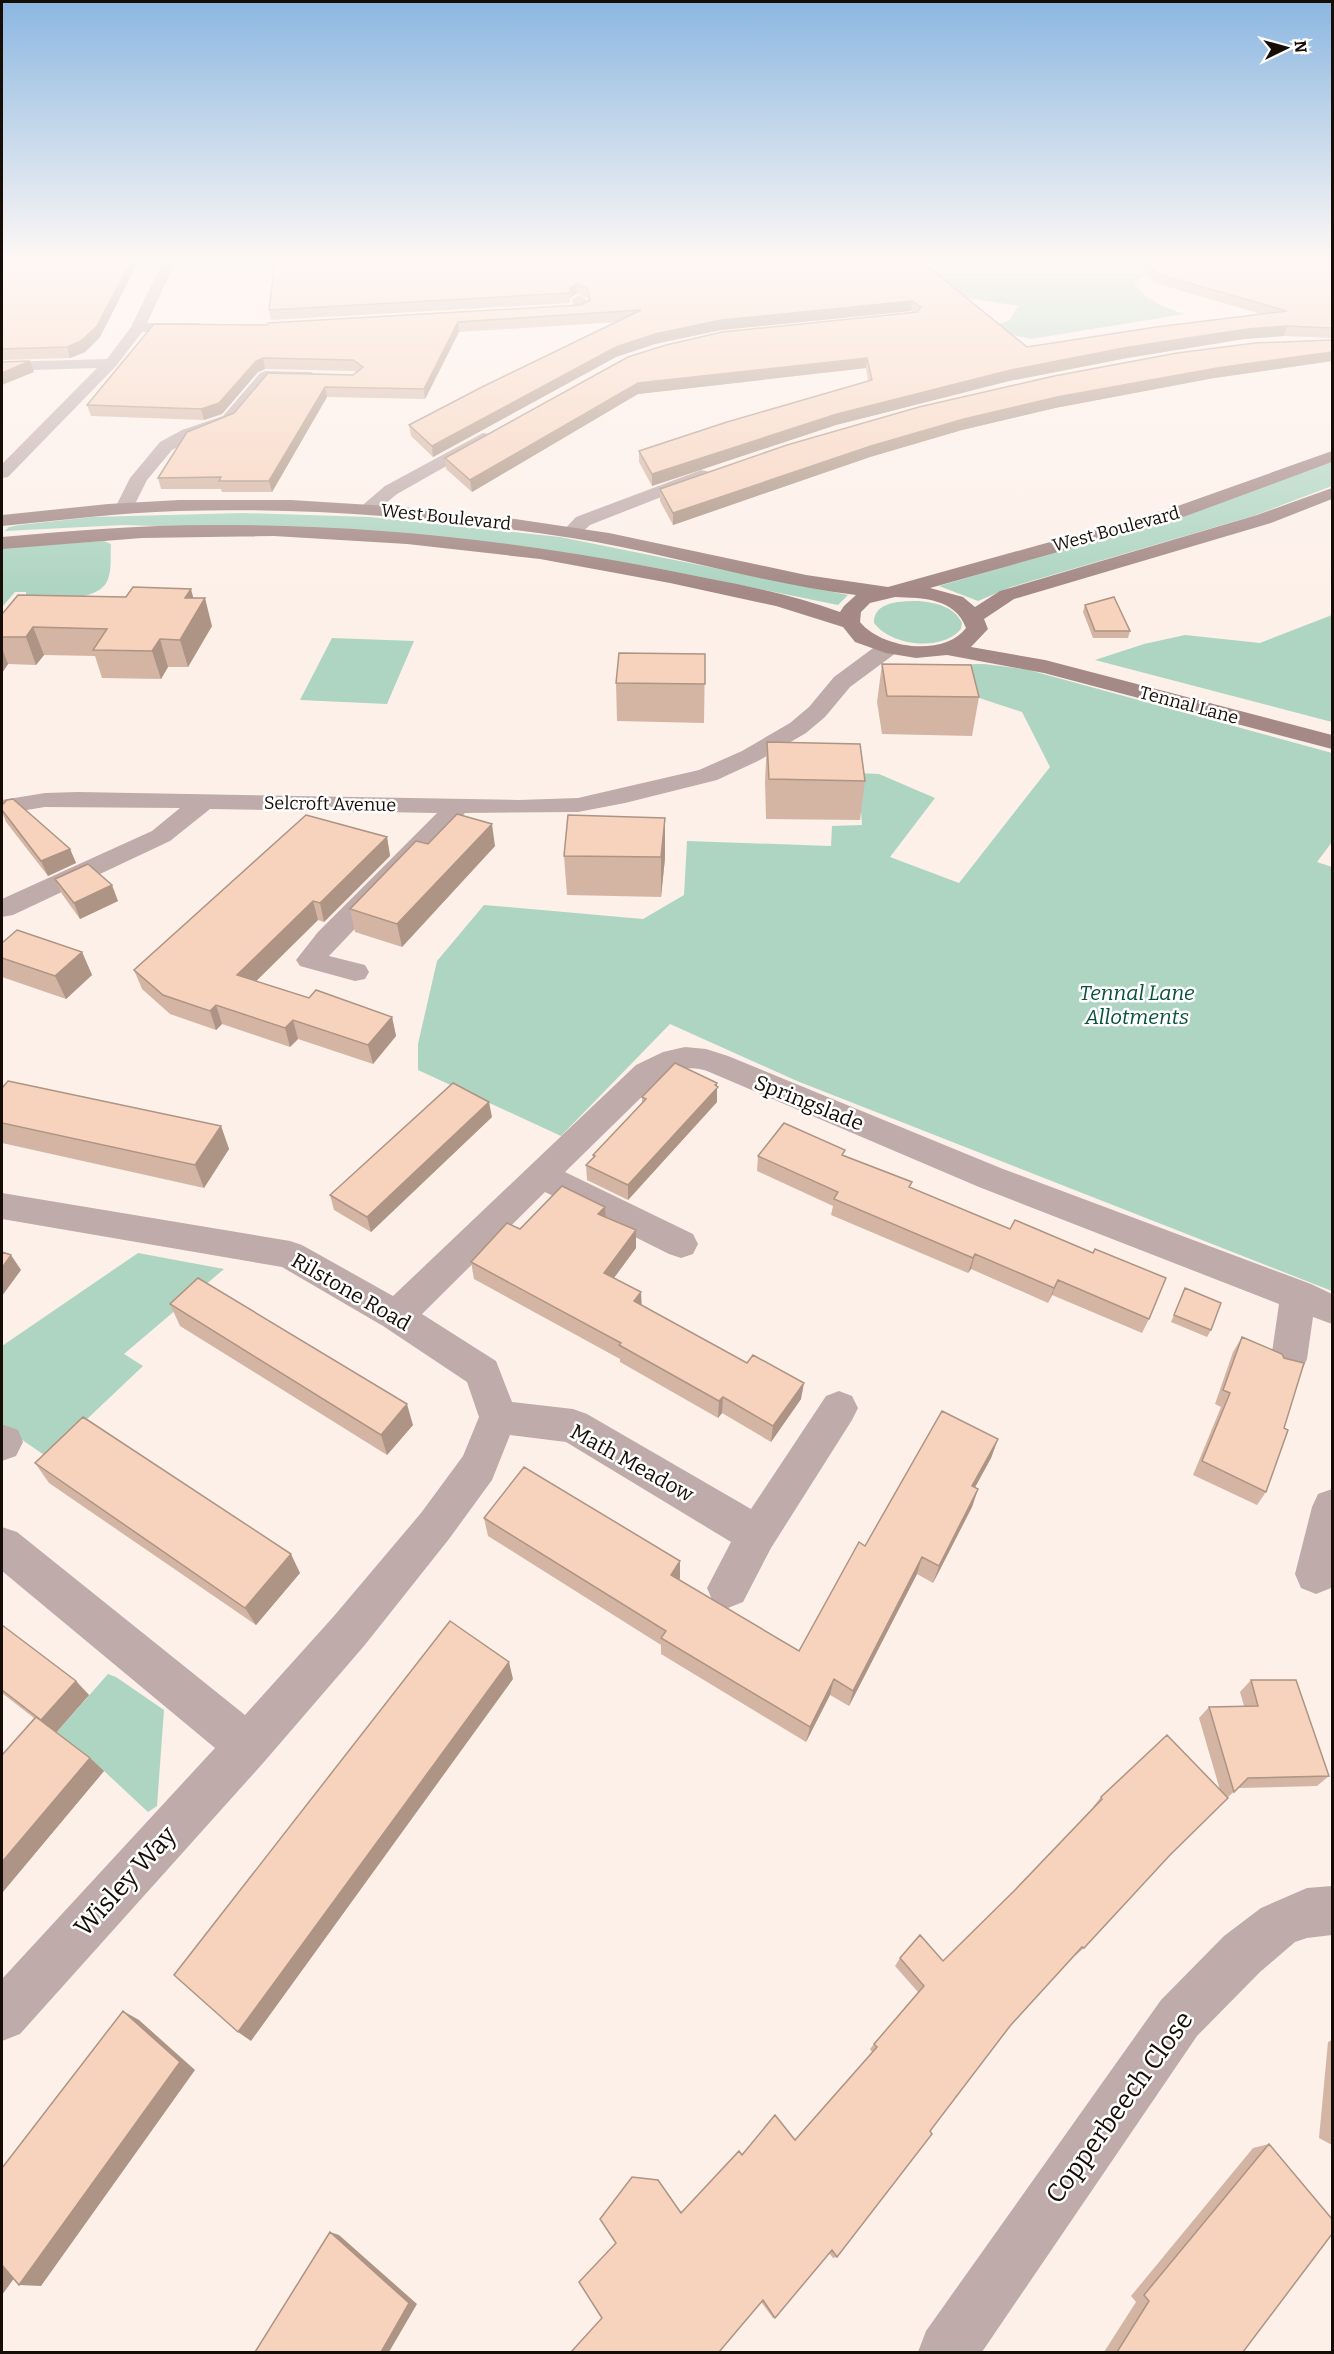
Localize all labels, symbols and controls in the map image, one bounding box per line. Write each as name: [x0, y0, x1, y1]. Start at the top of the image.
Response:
north arrow: [1256, 18, 1316, 78]
text: N: [1290, 40, 1310, 54]
street label: West Boulevard: [380, 499, 512, 535]
street label: West Boulevard: [1050, 501, 1182, 557]
street label: Tennal Lane: [1137, 681, 1241, 729]
street label: Selcroft Avenue: [264, 792, 396, 816]
park label: Tennal Lane Allotments: [1079, 980, 1195, 1030]
street label: Springslade: [750, 1069, 868, 1137]
street label: Rilstone Road: [287, 1247, 415, 1337]
street label: Math Meadow: [566, 1418, 698, 1508]
street label: Wisley Way: [68, 1820, 183, 1943]
street label: Copperbeech Close: [1039, 2005, 1200, 2209]

